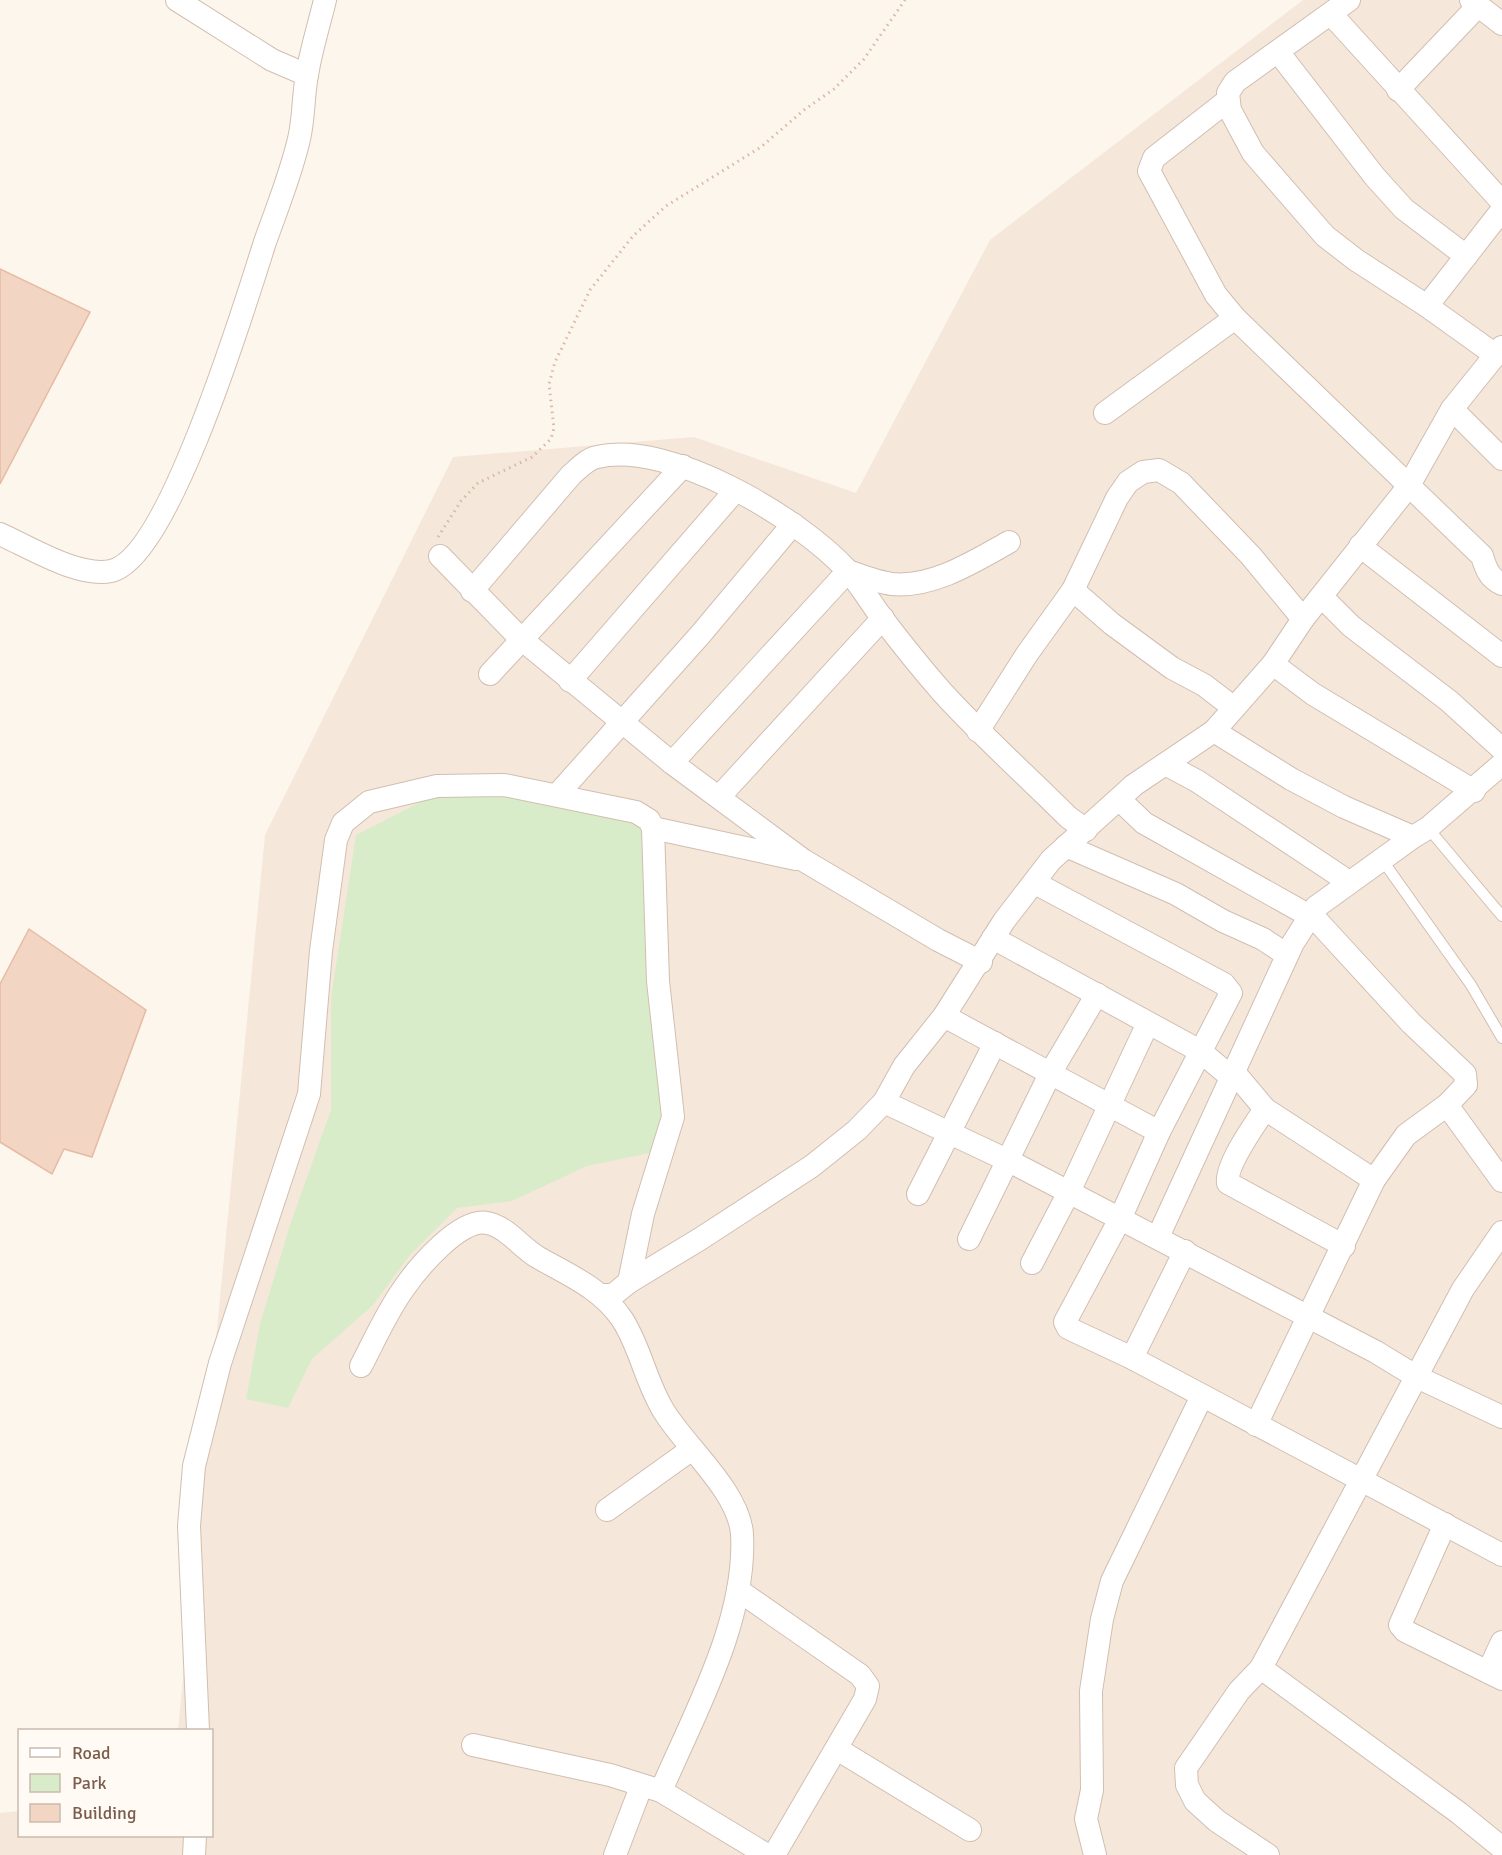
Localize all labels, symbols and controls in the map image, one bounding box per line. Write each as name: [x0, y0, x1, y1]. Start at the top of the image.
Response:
legend: [18, 1729, 213, 1837]
text: Road: [72, 1742, 111, 1764]
text: Park: [72, 1772, 107, 1794]
text: Building: [72, 1802, 136, 1824]

